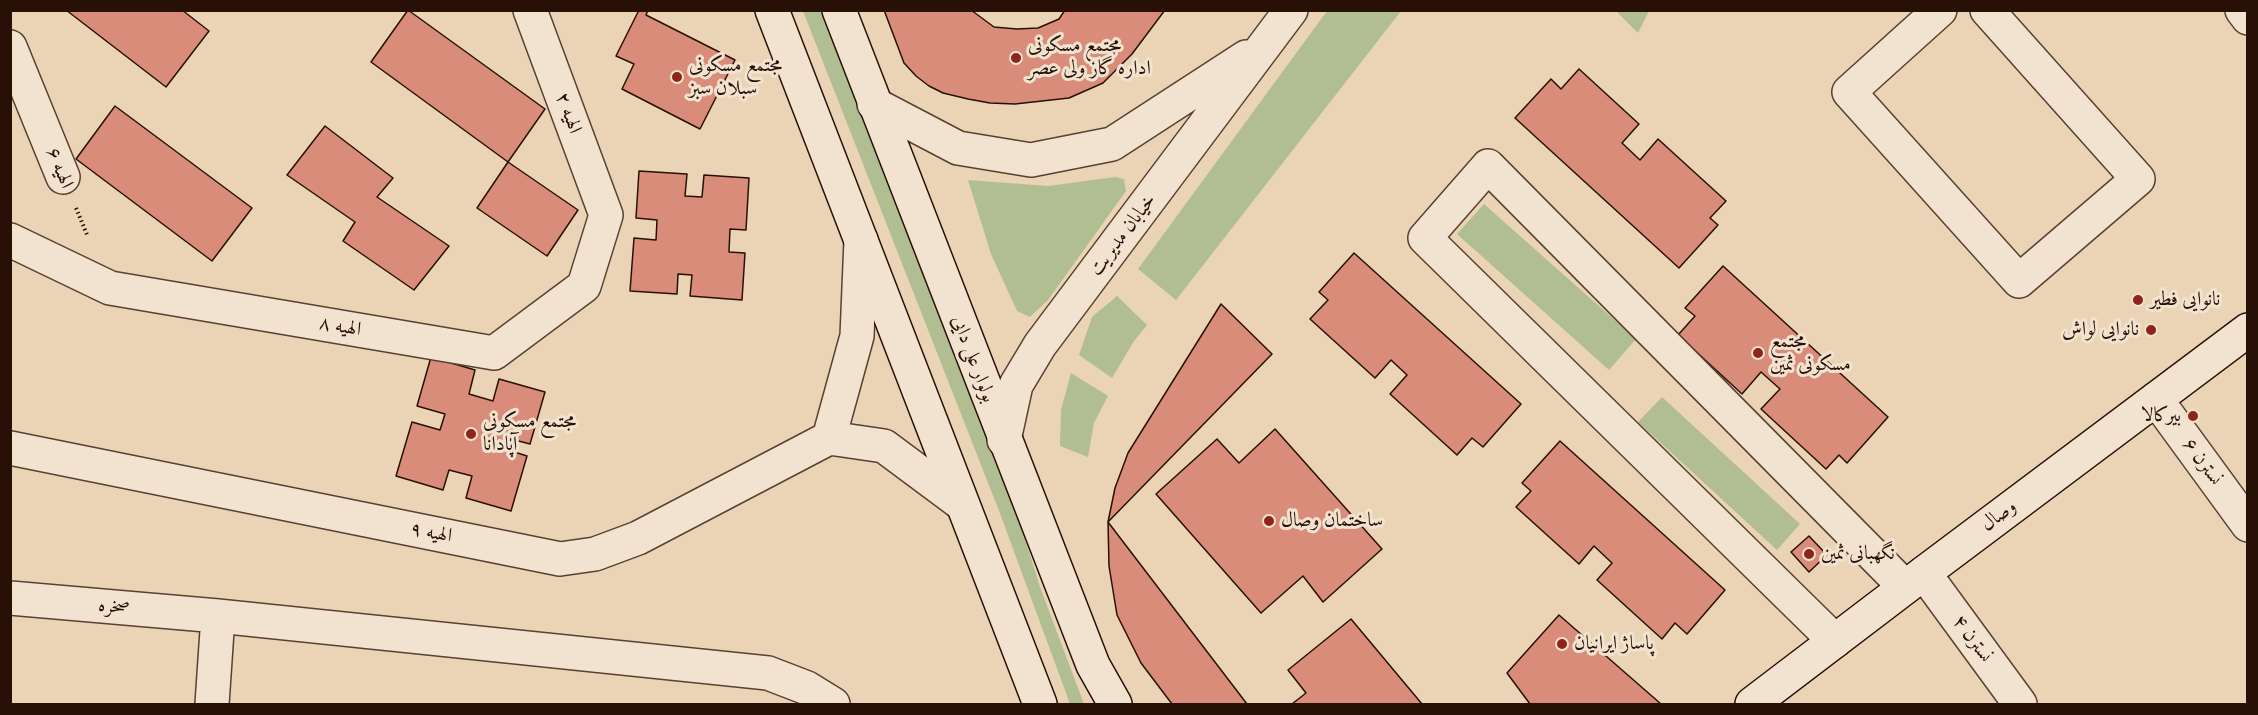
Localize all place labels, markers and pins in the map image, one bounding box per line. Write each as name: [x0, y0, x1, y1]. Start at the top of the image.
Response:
place label: مجتمع مسکونی اداره گاز ولی عصر: [1028, 34, 1151, 81]
marker: مجتمع مسکونی اداره گاز ولی عصر: [1009, 51, 1023, 65]
place label: مجتمع مسکونی سبلان سبز: [689, 54, 782, 101]
marker: مجتمع مسکونی سبلان سبز: [670, 70, 684, 84]
place label: نانوایی فطیر: [2150, 288, 2220, 312]
marker: نانوایی فطیر: [2131, 293, 2145, 307]
place label: نانوایی لواش: [2062, 318, 2139, 342]
marker: نانوایی لواش: [2144, 323, 2158, 337]
place label: مجتمع مسکونی ثمین: [1770, 330, 1851, 377]
marker: مجتمع مسکونی ثمین: [1751, 346, 1765, 360]
place label: بیرکالا: [2141, 404, 2181, 428]
marker: بیرکالا: [2186, 409, 2200, 423]
place label: مجتمع مسکونی آپادانا: [483, 410, 576, 457]
marker: مجتمع مسکونی آپادانا: [464, 427, 478, 441]
place label: ساختمان وصال: [1281, 509, 1383, 533]
marker: ساختمان وصال: [1262, 514, 1276, 528]
place label: نگهبانی ثمین: [1821, 542, 1895, 566]
marker: نگهبانی ثمین: [1802, 547, 1816, 561]
place label: پاساژ ایرانیان: [1574, 632, 1654, 656]
marker: پاساژ ایرانیان: [1555, 637, 1569, 651]

